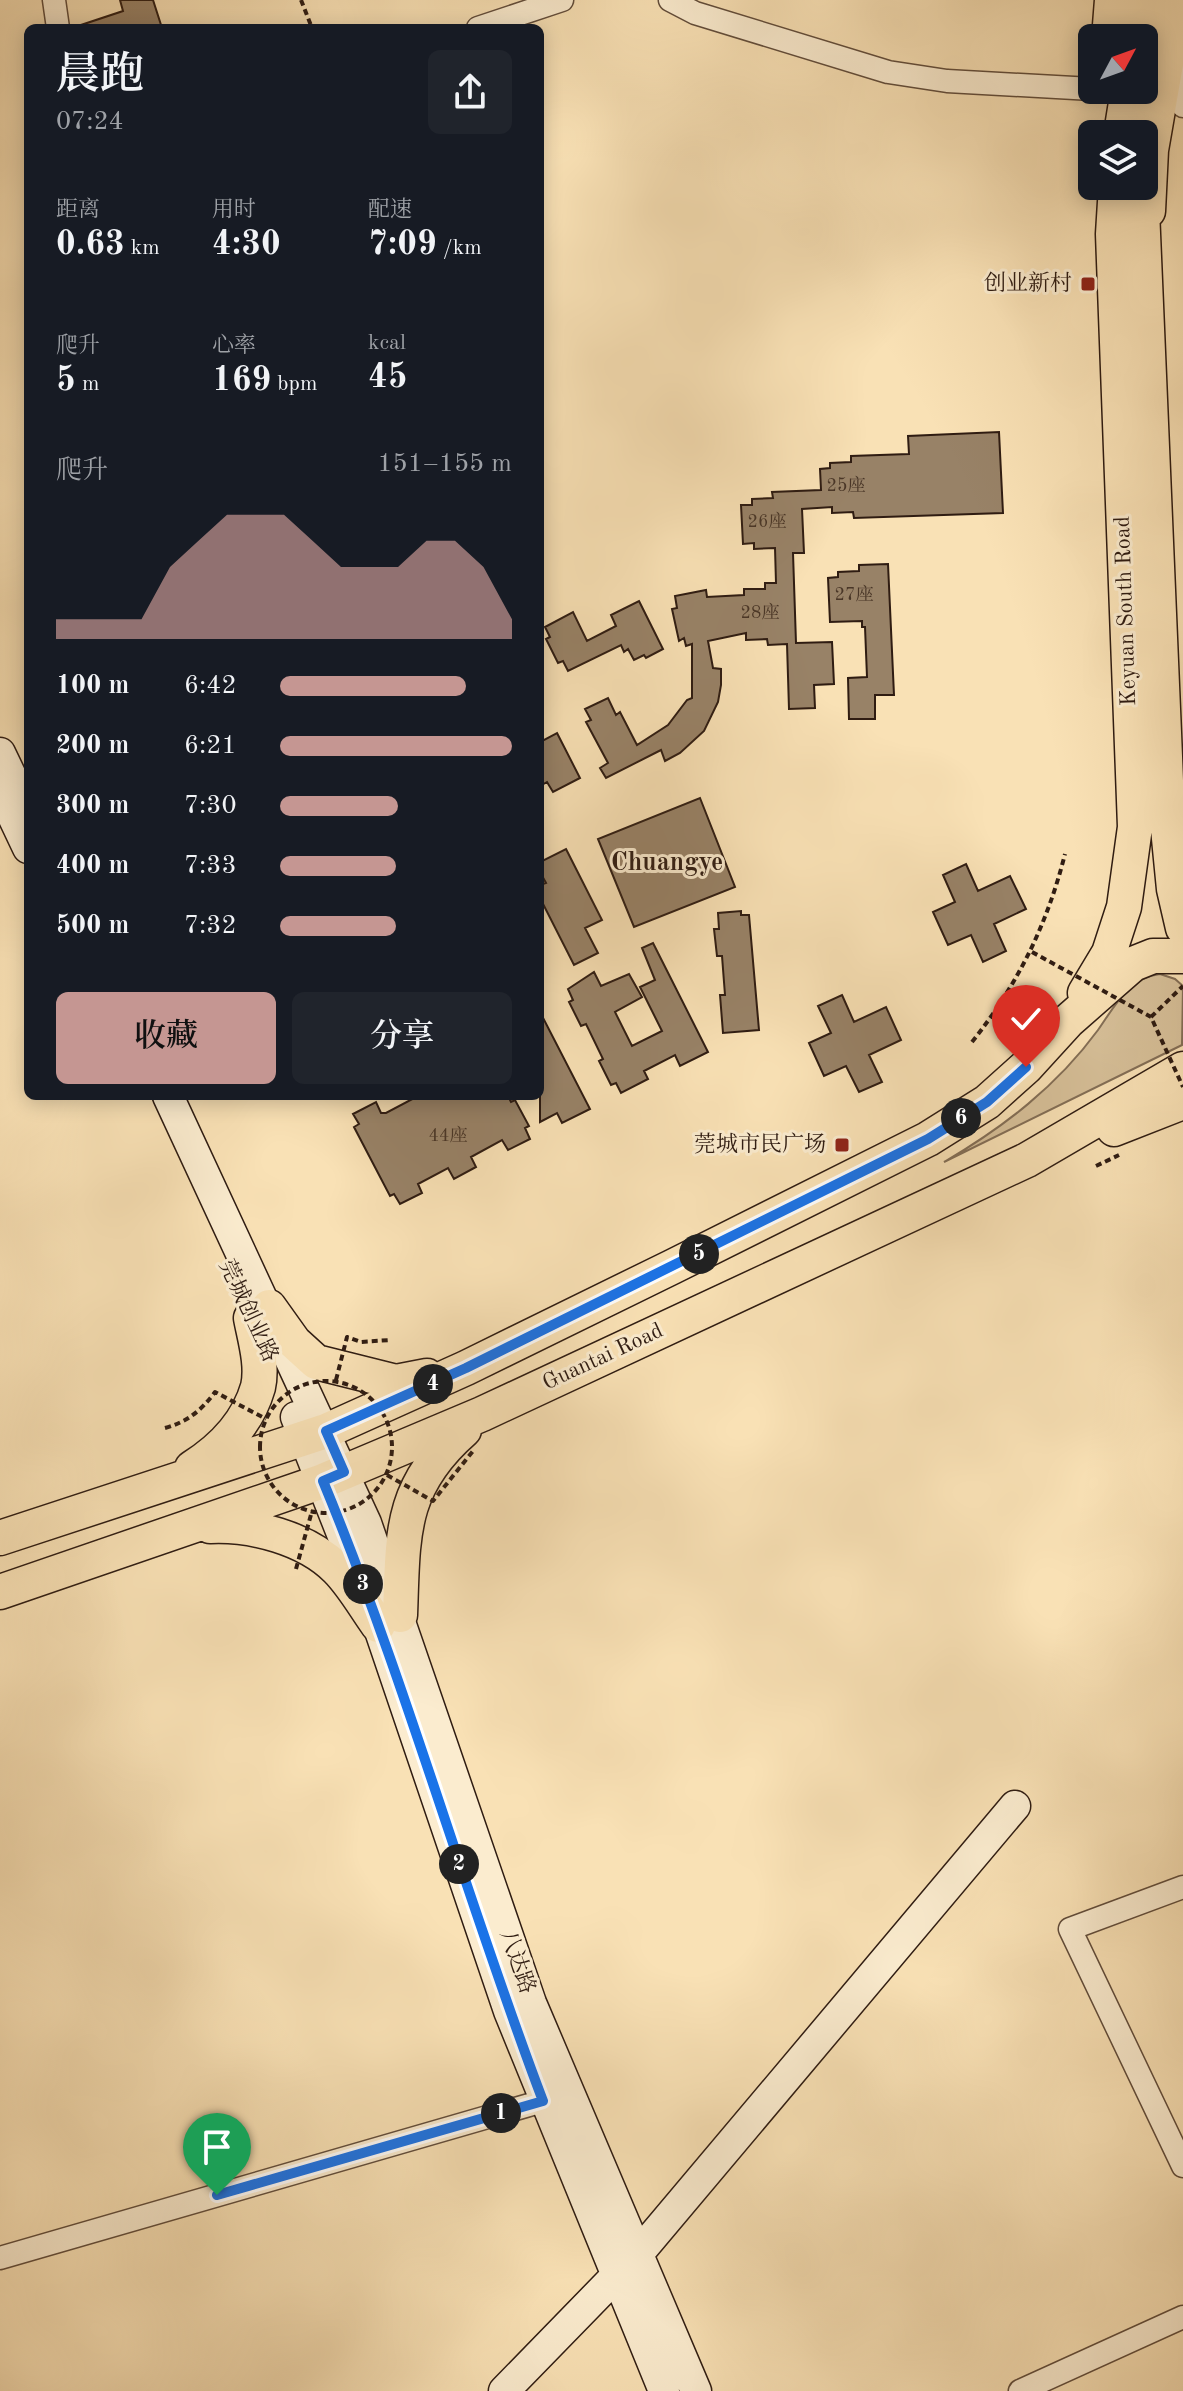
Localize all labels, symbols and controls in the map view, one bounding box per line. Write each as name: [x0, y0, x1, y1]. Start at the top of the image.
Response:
north arrow: [1078, 24, 1158, 104]
map controls: [1078, 24, 1158, 200]
button: share: [428, 50, 512, 134]
text: 晨跑: [56, 54, 144, 98]
text: 07:24: [56, 109, 124, 135]
button: layers: [1078, 120, 1158, 200]
text: 距离: [56, 199, 100, 221]
text: 用时: [212, 199, 256, 221]
text: 配速: [368, 199, 412, 221]
text: 0.63: [56, 228, 125, 262]
text: 4:30: [212, 228, 281, 262]
text: 7:09: [368, 228, 437, 262]
text: km: [125, 237, 160, 259]
text: /km: [437, 237, 482, 259]
place label: 创业新村: [984, 271, 1072, 295]
marker: 创业新村: [1079, 275, 1097, 293]
text: kcal: [368, 332, 406, 354]
text: 爬升: [56, 335, 100, 357]
text: 心率: [212, 335, 256, 357]
text: 45: [368, 361, 407, 395]
text: 5: [56, 364, 76, 398]
text: 169: [212, 364, 271, 398]
text: m: [76, 373, 99, 395]
text: bpm: [271, 373, 317, 395]
text: 151–155 m: [377, 451, 512, 477]
text: 爬升: [56, 458, 108, 484]
house number: 25座: [827, 475, 865, 495]
house number: 26座: [748, 511, 786, 531]
street label: Keyuan South Road: [1112, 516, 1140, 706]
house number: 27座: [835, 584, 873, 604]
house number: 28座: [741, 602, 779, 622]
text: 100 m: [56, 673, 129, 699]
text: 6:42: [184, 673, 237, 699]
text: 200 m: [56, 733, 129, 759]
text: 6:21: [184, 733, 237, 759]
text: 300 m: [56, 793, 129, 819]
text: 7:30: [184, 793, 237, 819]
district label: Chuangye: [611, 850, 723, 876]
text: 400 m: [56, 853, 129, 879]
text: 7:33: [184, 853, 237, 879]
text: 500 m: [56, 913, 129, 939]
text: 7:32: [184, 913, 237, 939]
pin: [992, 985, 1060, 1067]
button: 收藏: [56, 992, 276, 1084]
button: 分享: [292, 992, 512, 1084]
icon: check: [1004, 997, 1048, 1041]
pin: 6: [941, 1098, 981, 1138]
text: 6: [955, 1107, 967, 1129]
house number: 44座: [429, 1125, 467, 1145]
place label: 莞城市民广场: [694, 1132, 826, 1156]
marker: 莞城市民广场: [833, 1136, 851, 1154]
pin: 5: [679, 1234, 719, 1274]
text: 5: [693, 1243, 705, 1265]
street label: 莞城创业路: [215, 1256, 283, 1366]
street label: Guantai Road: [539, 1320, 667, 1394]
pin: 4: [413, 1364, 453, 1404]
text: 4: [427, 1373, 439, 1395]
pin: 3: [343, 1564, 383, 1604]
text: 3: [357, 1573, 369, 1595]
pin: 2: [439, 1844, 479, 1884]
text: 2: [453, 1853, 465, 1875]
street label: 八达路: [496, 1927, 540, 1997]
pin: 1: [481, 2093, 521, 2133]
text: 1: [495, 2102, 507, 2124]
pin: [183, 2113, 251, 2195]
icon: arrive: [195, 2125, 239, 2169]

